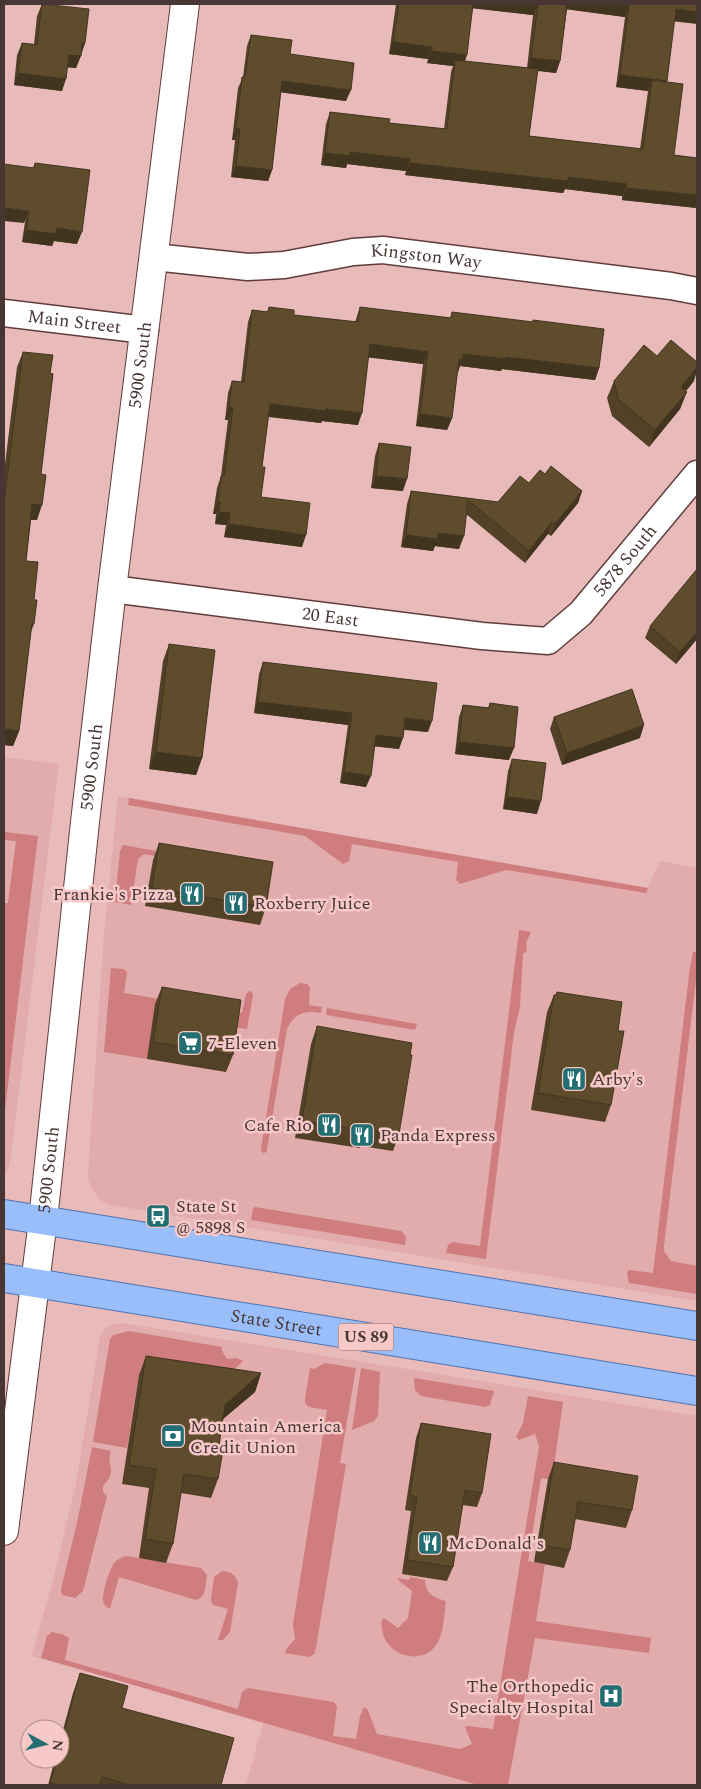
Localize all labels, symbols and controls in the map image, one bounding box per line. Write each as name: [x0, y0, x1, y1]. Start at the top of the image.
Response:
street label: Kingston Way: [369, 237, 484, 276]
street label: Main Street: [26, 302, 123, 341]
street label: 5900 South: [121, 320, 159, 410]
street label: 5878 South: [587, 518, 663, 602]
street label: 20 East: [300, 600, 360, 634]
street label: 5900 South: [73, 722, 110, 812]
place label: Frankie's Pizza: [53, 881, 174, 908]
restaurant icon: Frankie's Pizza: [179, 881, 205, 907]
restaurant icon: Roxberry Juice: [223, 890, 249, 916]
place label: Roxberry Juice: [254, 890, 370, 917]
supermarket icon: 7-Eleven: [177, 1030, 203, 1056]
place label: 7-Eleven: [208, 1030, 277, 1057]
restaurant icon: Arby's: [561, 1066, 587, 1092]
place label: Arby's: [592, 1066, 644, 1093]
place label: Cafe Rio: [244, 1112, 312, 1139]
restaurant icon: Cafe Rio: [316, 1112, 342, 1138]
restaurant icon: Panda Express: [349, 1122, 375, 1148]
place label: Panda Express: [380, 1122, 496, 1149]
street label: 5900 South: [30, 1125, 66, 1214]
place label: State St @ 5898 S: [176, 1193, 245, 1241]
bus stop icon: State St @ 5898 S: [145, 1203, 171, 1229]
street label: State Street: [229, 1302, 324, 1343]
road number: US 89: [338, 1324, 394, 1350]
place label: Mountain America Credit Union: [190, 1413, 341, 1461]
bank icon: Mountain America Credit Union: [160, 1423, 186, 1449]
restaurant icon: McDonald's: [417, 1530, 443, 1556]
place label: McDonald's: [448, 1530, 544, 1557]
place label: The Orthopedic Specialty Hospital: [449, 1673, 594, 1721]
hospital icon: The Orthopedic Specialty Hospital: [598, 1683, 624, 1709]
north arrow: [20, 1719, 70, 1769]
text: N: [46, 1739, 69, 1752]

